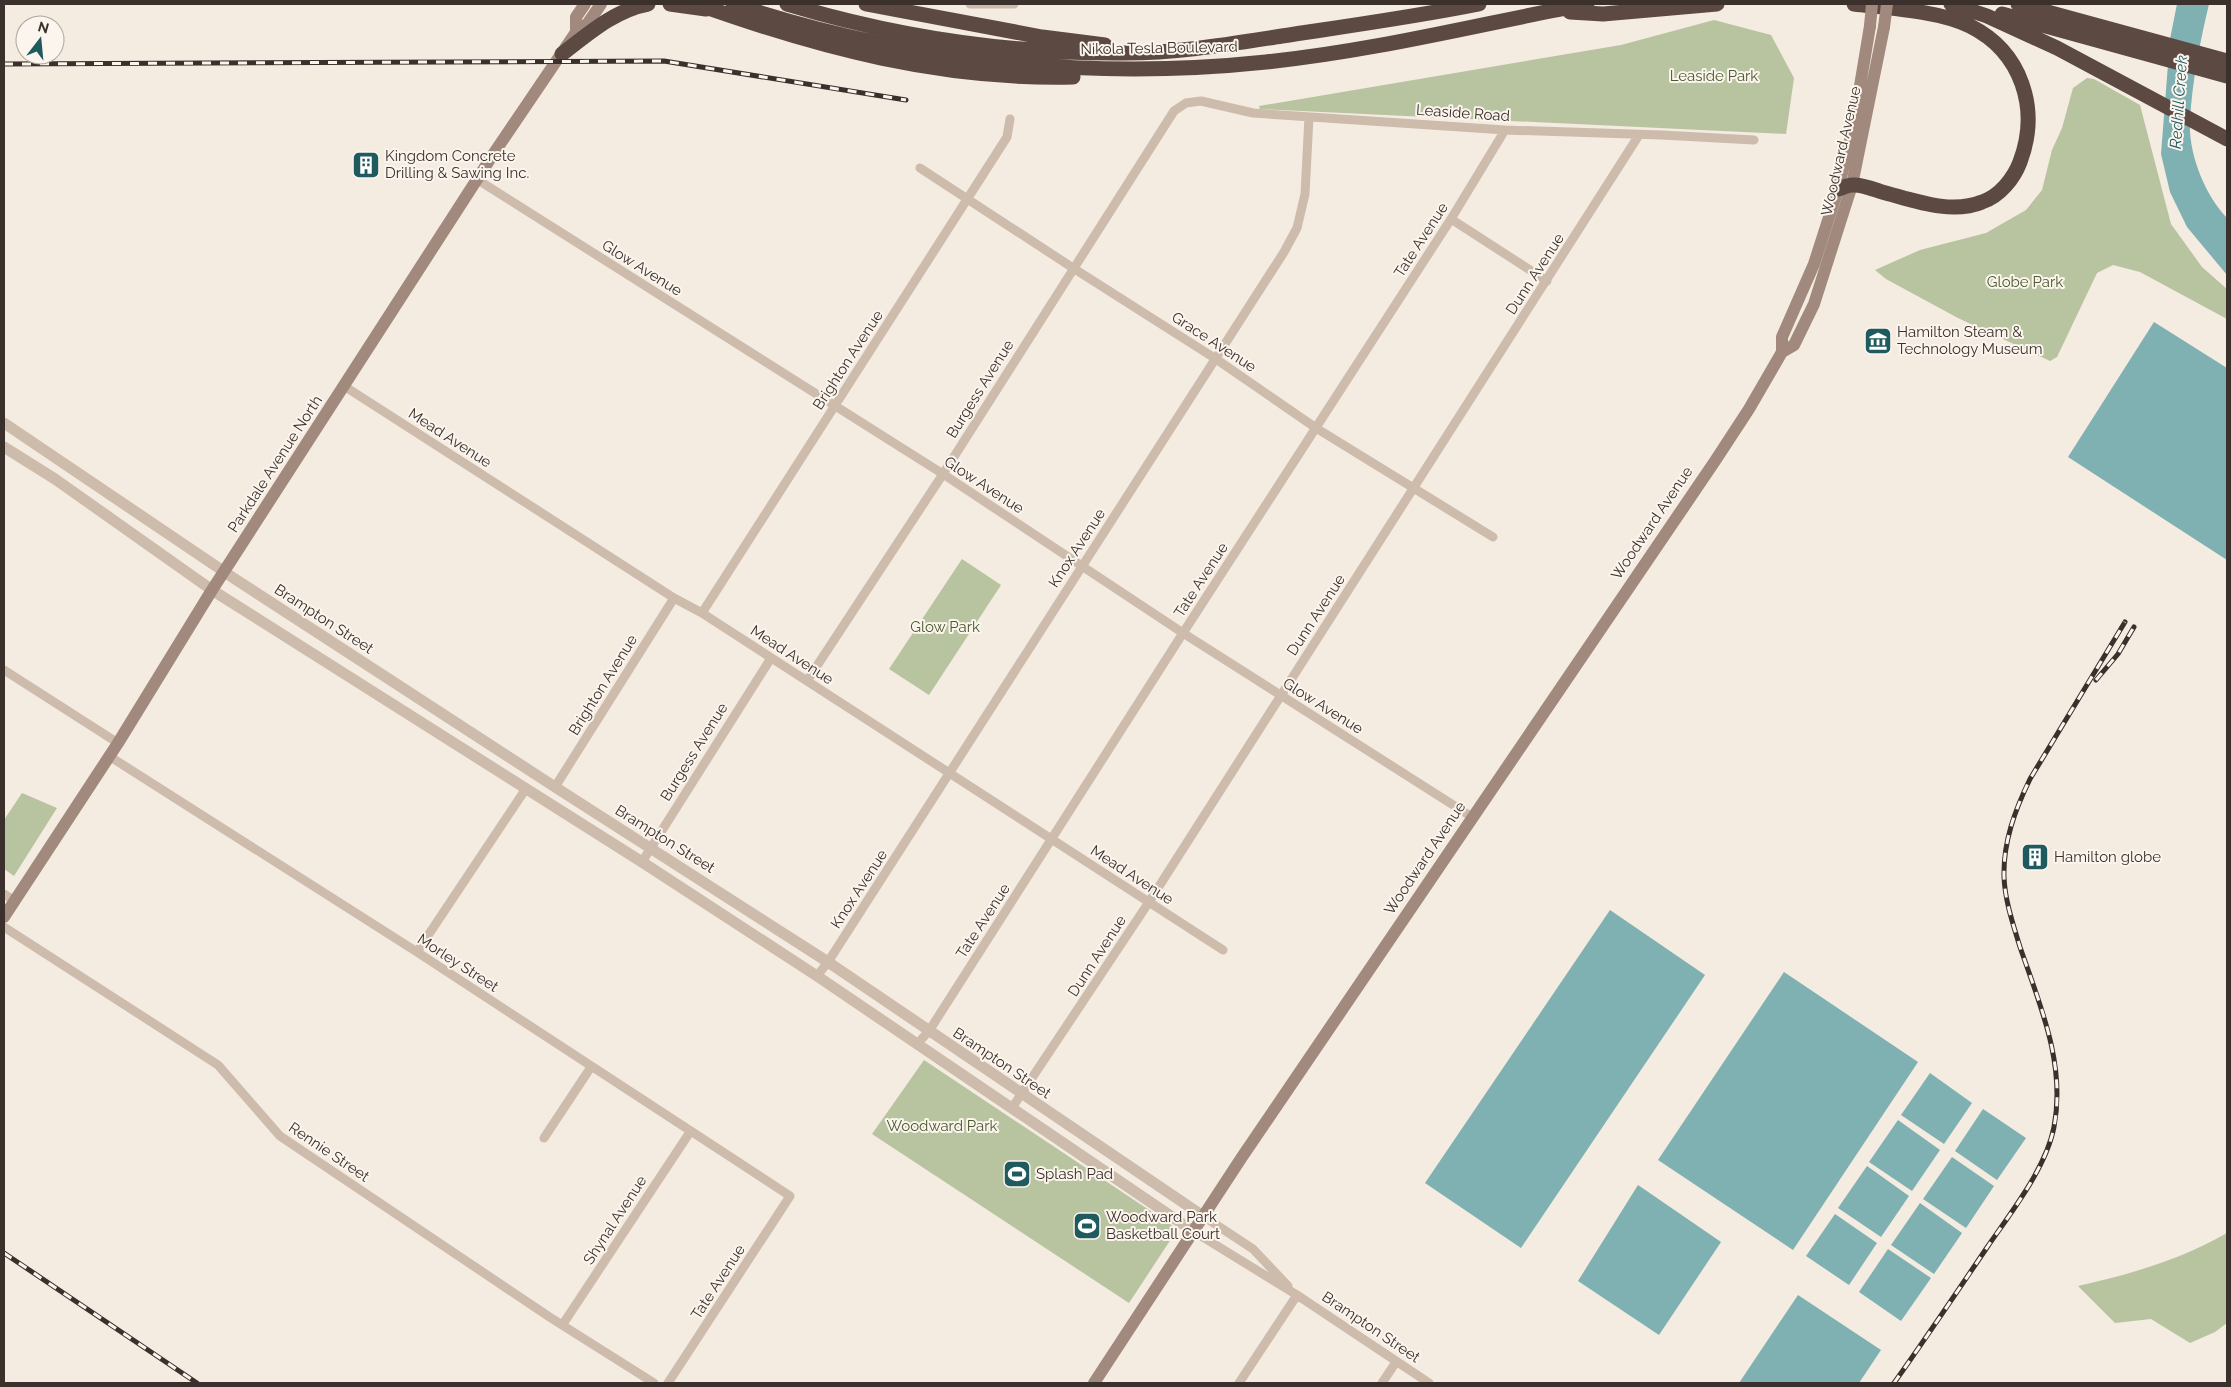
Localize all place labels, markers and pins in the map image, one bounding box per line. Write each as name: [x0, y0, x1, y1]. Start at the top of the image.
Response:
place label: Kingdom Concrete Drilling & Sawing Inc.: [385, 147, 529, 182]
building icon: Kingdom Concrete Drilling & Sawing Inc.: [351, 150, 381, 180]
place label: Hamilton Steam & Technology Museum: [1897, 323, 2043, 358]
museum icon: Hamilton Steam & Technology Museum: [1863, 326, 1893, 356]
building icon: Hamilton globe: [2020, 842, 2050, 872]
place label: Hamilton globe: [2054, 848, 2161, 866]
sports icon: Splash Pad: [1002, 1159, 1032, 1189]
place label: Splash Pad: [1036, 1165, 1113, 1183]
place label: Woodward Park Basketball Court: [1106, 1208, 1220, 1243]
sports icon: Woodward Park Basketball Court: [1072, 1211, 1102, 1241]

